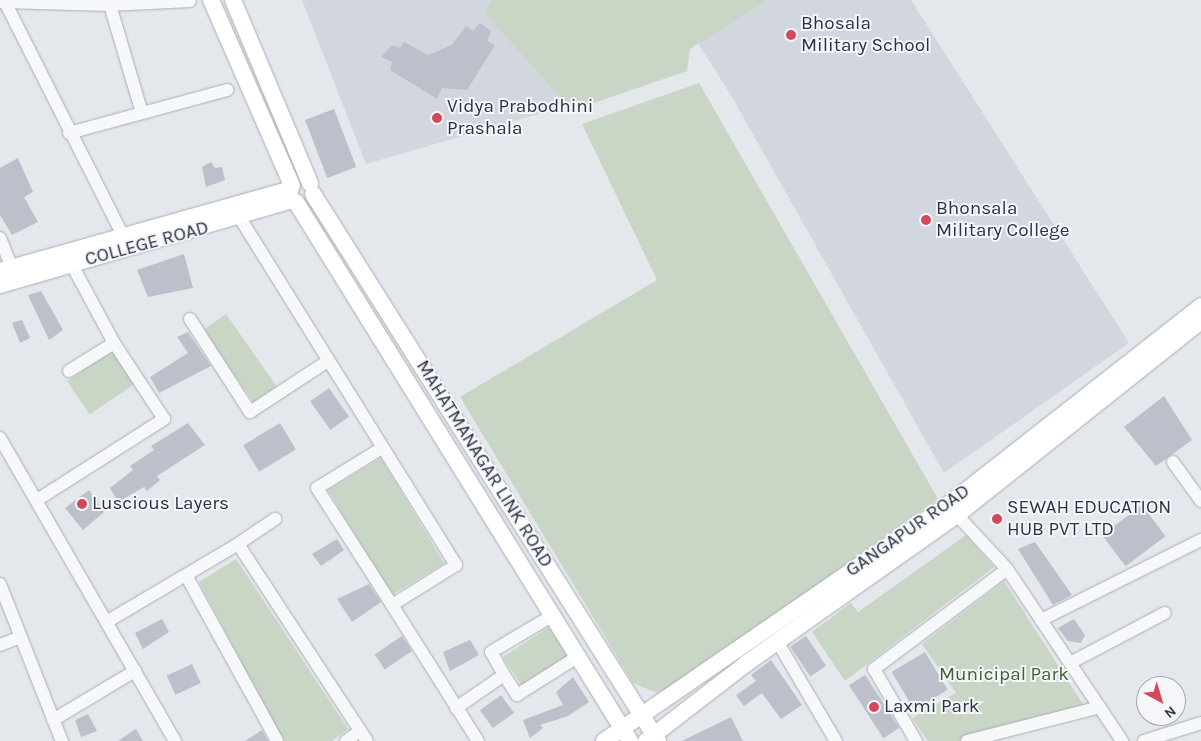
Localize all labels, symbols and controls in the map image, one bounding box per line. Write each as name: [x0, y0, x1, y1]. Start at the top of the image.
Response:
place label: Bhosala Military School: [801, 13, 930, 57]
marker: Bhosala Military School: [785, 29, 797, 41]
place label: Vidya Prabodhini Prashala: [447, 96, 593, 140]
marker: Vidya Prabodhini Prashala: [431, 112, 443, 124]
place label: Bhonsala Military College: [936, 198, 1069, 242]
marker: Bhonsala Military College: [920, 214, 932, 226]
street label: COLLEGE ROAD: [83, 217, 211, 271]
street label: MAHATMANAGAR LINK ROAD: [411, 356, 557, 572]
street label: GANGAPUR ROAD: [842, 480, 974, 582]
place label: Luscious Layers: [92, 493, 229, 515]
place label: SEWAH EDUCATION HUB PVT LTD: [1007, 497, 1171, 541]
marker: Luscious Layers: [76, 498, 88, 510]
marker: SEWAH EDUCATION HUB PVT LTD: [991, 513, 1003, 525]
park label: Municipal Park: [939, 664, 1069, 686]
north arrow: [1136, 676, 1186, 726]
place label: Laxmi Park: [884, 696, 980, 718]
marker: Laxmi Park: [868, 701, 880, 713]
text: N: [1161, 702, 1179, 722]

